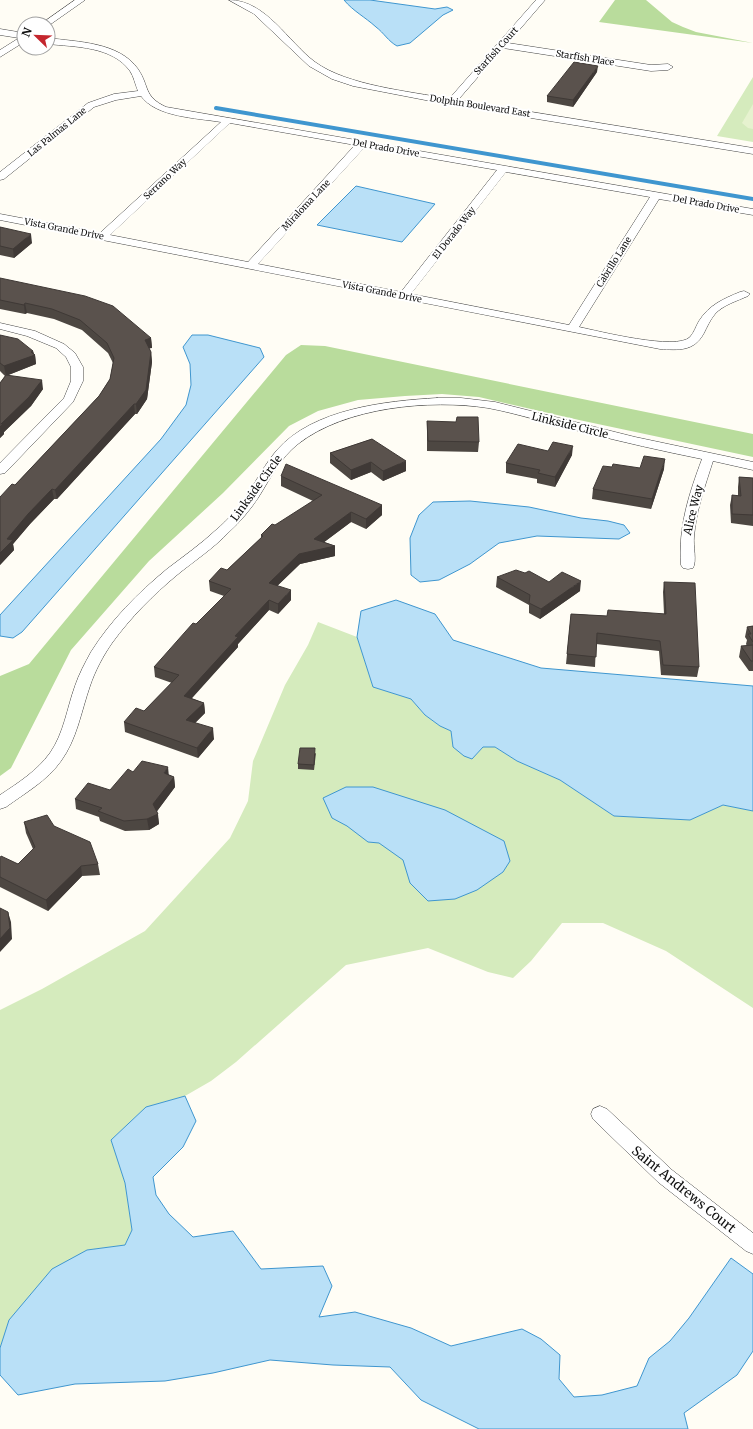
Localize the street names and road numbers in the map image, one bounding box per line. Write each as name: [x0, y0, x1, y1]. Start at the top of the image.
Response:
street label: Starfish Court: [471, 24, 520, 77]
street label: Starfish Place: [555, 47, 615, 68]
street label: Dolphin Boulevard East: [429, 92, 532, 119]
street label: Las Palmas Lane: [25, 104, 88, 159]
street label: Del Prado Drive: [352, 136, 421, 159]
street label: Serrano Way: [141, 155, 189, 201]
street label: Miraloma Lane: [279, 177, 332, 233]
street label: Del Prado Drive: [672, 192, 741, 215]
street label: El Dorado Way: [430, 204, 478, 261]
street label: Vista Grande Drive: [23, 215, 105, 242]
street label: Cabrillo Lane: [594, 234, 634, 289]
street label: Vista Grande Drive: [341, 278, 423, 305]
street label: Linkside Circle: [530, 409, 610, 441]
street label: Linkside Circle: [227, 452, 285, 524]
street label: Alice Way: [680, 483, 706, 538]
street label: Saint Andrews Court: [628, 1142, 739, 1237]

